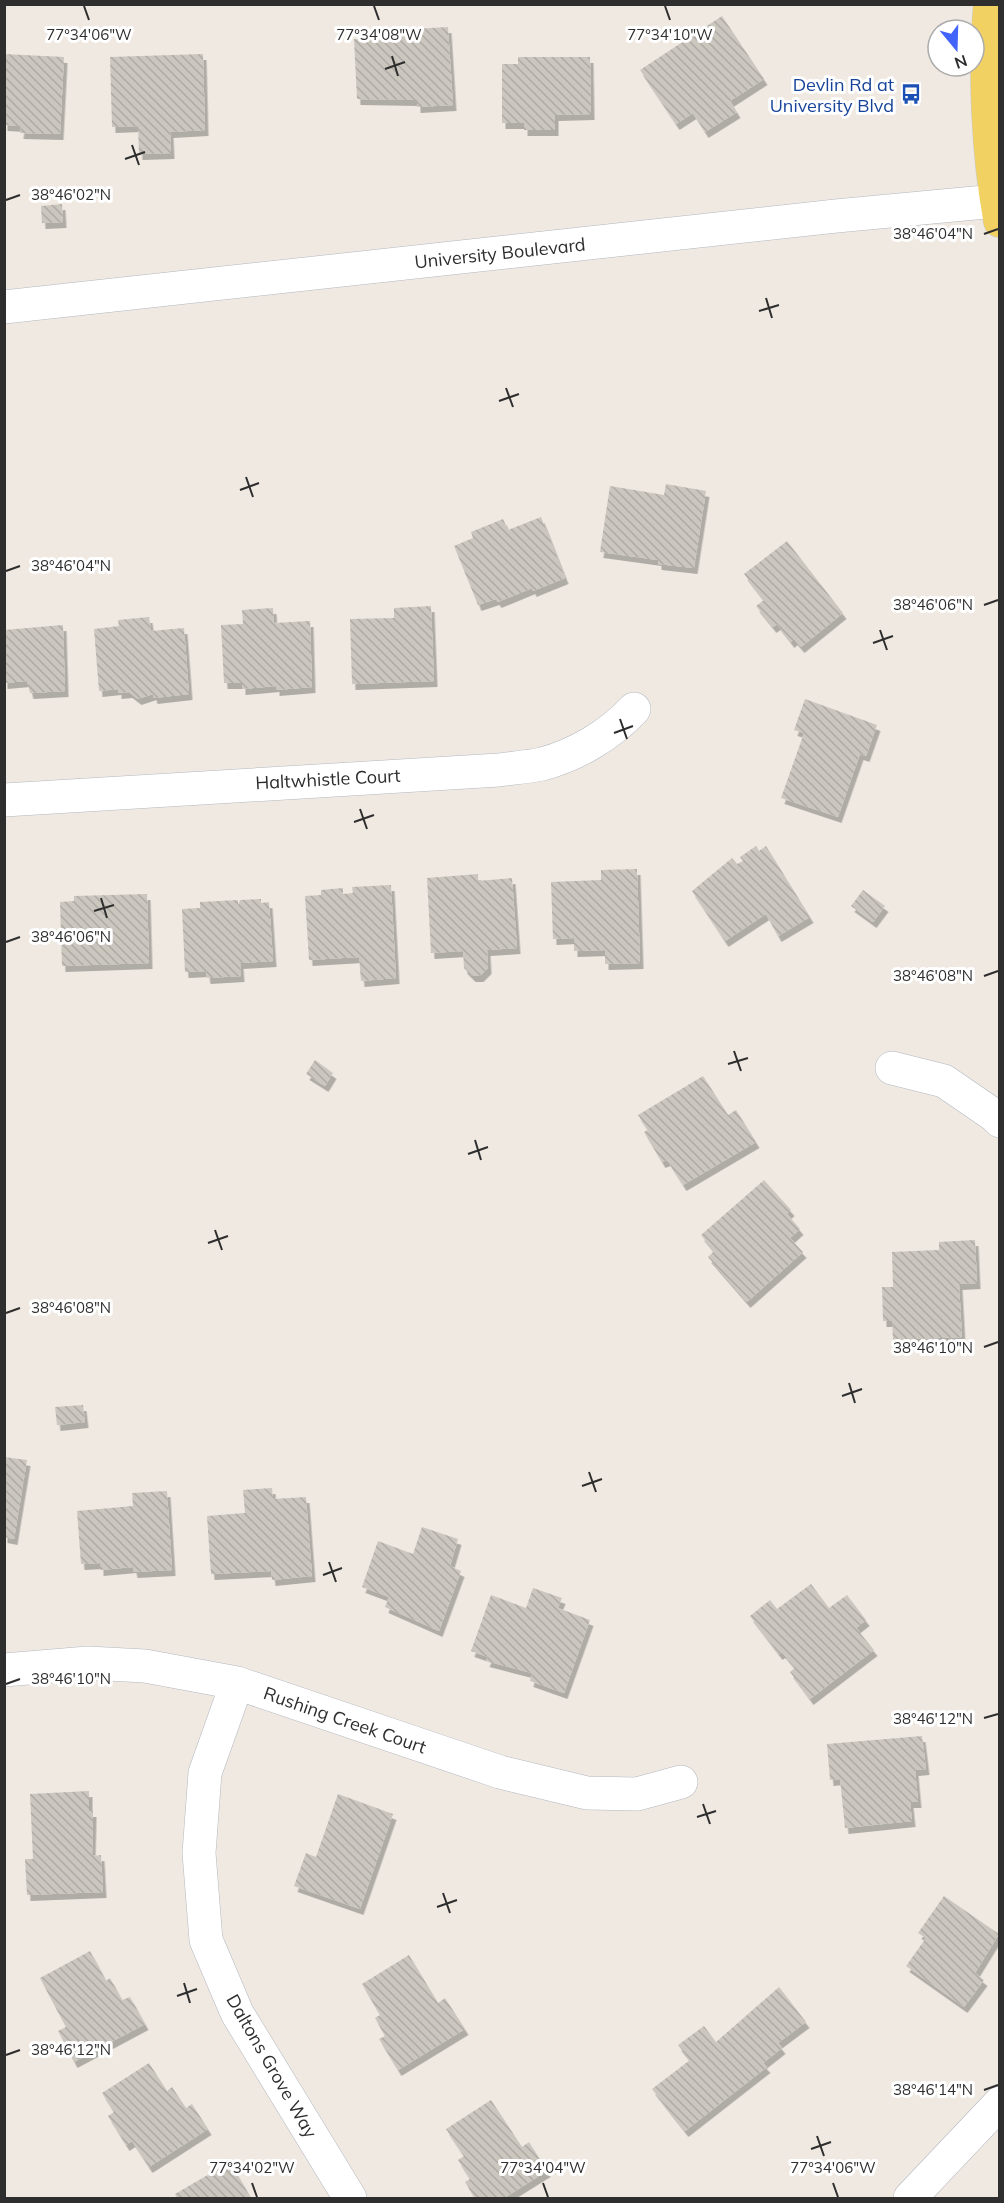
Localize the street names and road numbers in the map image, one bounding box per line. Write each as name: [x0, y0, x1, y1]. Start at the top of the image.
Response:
street label: University Boulevard: [413, 233, 587, 273]
street label: Haltwhistle Court: [255, 764, 401, 794]
street label: Rushing Creek Court: [261, 1681, 429, 1759]
street label: Daltons Grove Way: [222, 1990, 323, 2142]

